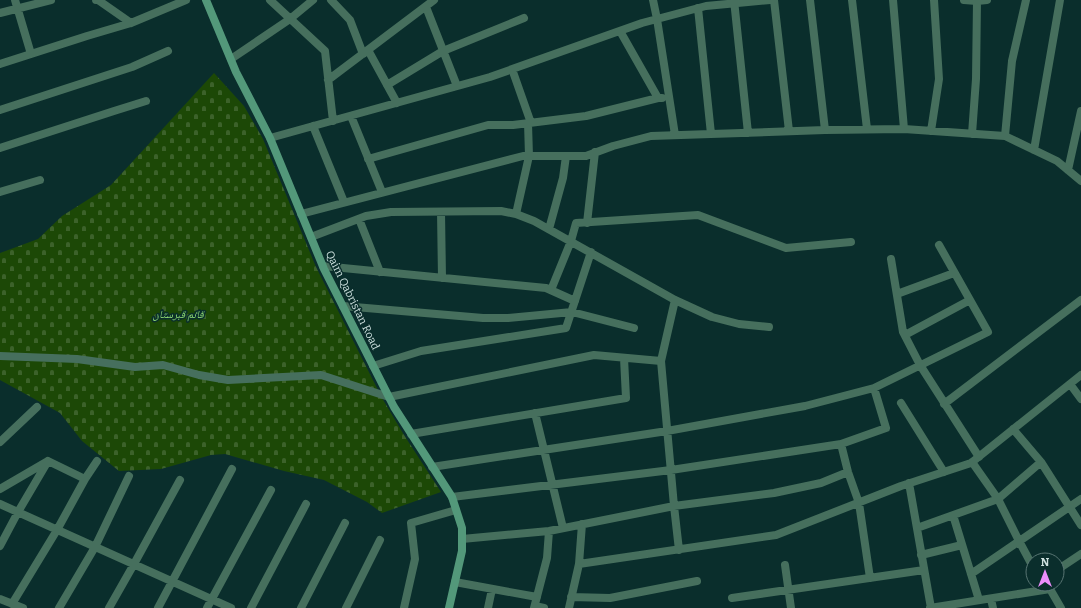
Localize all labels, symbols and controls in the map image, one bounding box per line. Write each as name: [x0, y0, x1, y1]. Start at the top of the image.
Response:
street label: Qaim Qabristan Road: [323, 249, 382, 352]
park label: قائم قبرستان: [152, 308, 205, 322]
north arrow: [1025, 552, 1065, 592]
text: N: [1041, 556, 1050, 569]

